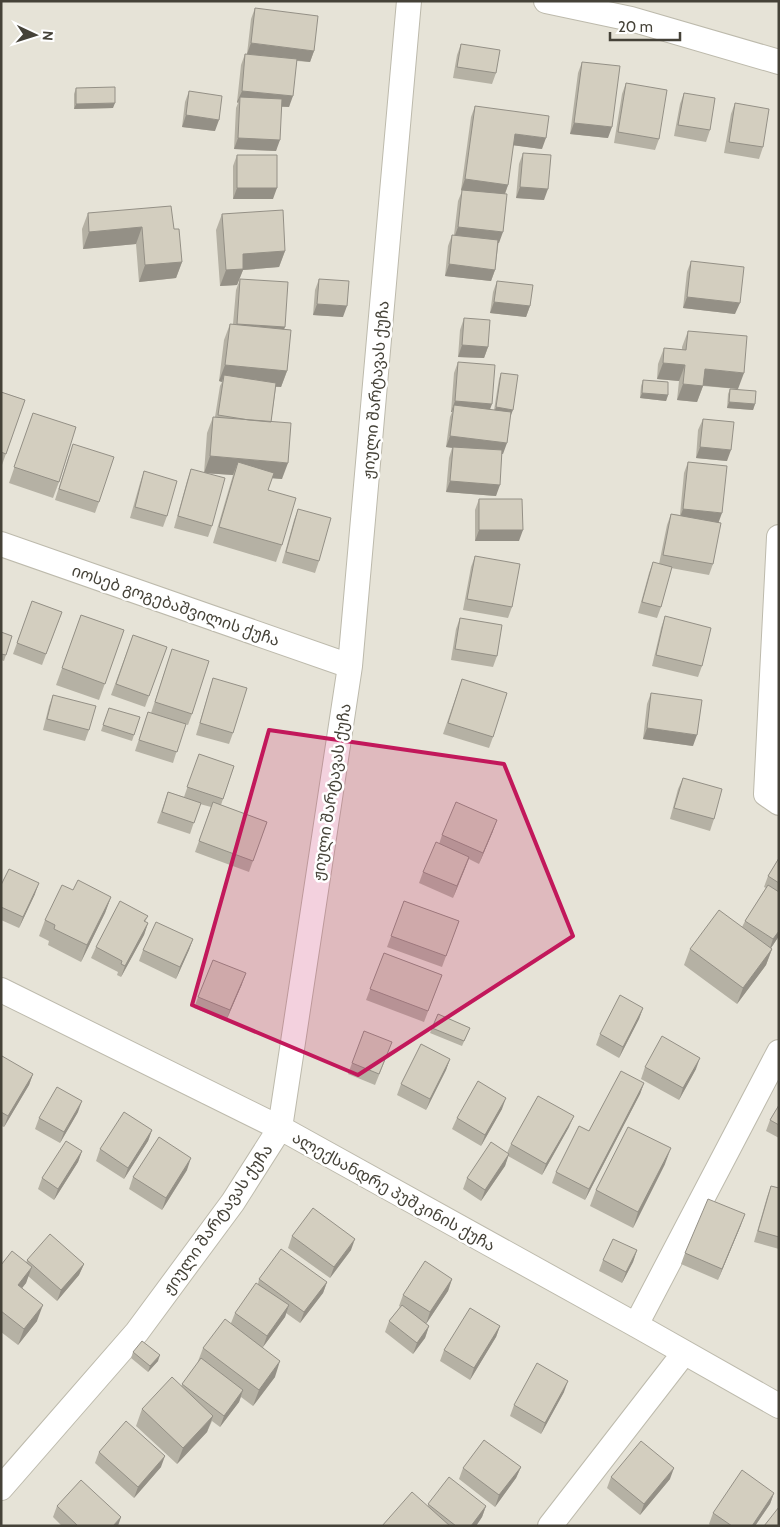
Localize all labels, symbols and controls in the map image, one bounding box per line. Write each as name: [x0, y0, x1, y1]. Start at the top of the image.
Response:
north arrow: [10, 10, 60, 60]
scale bar: [610, 10, 680, 42]
text: 20 m: [618, 18, 653, 36]
text: N: [39, 30, 57, 41]
street label: ჟიული შარტავას ქუჩა: [358, 300, 394, 480]
street label: იოსებ გოგებაშვილის ქუჩა: [69, 561, 282, 651]
street label: ჟიული შარტავას ქუჩა: [308, 702, 356, 882]
street label: ალექსანდრე პუშკინის ქუჩა: [288, 1128, 499, 1256]
street label: ჟიული შარტავას ქუჩა: [158, 1140, 277, 1299]

